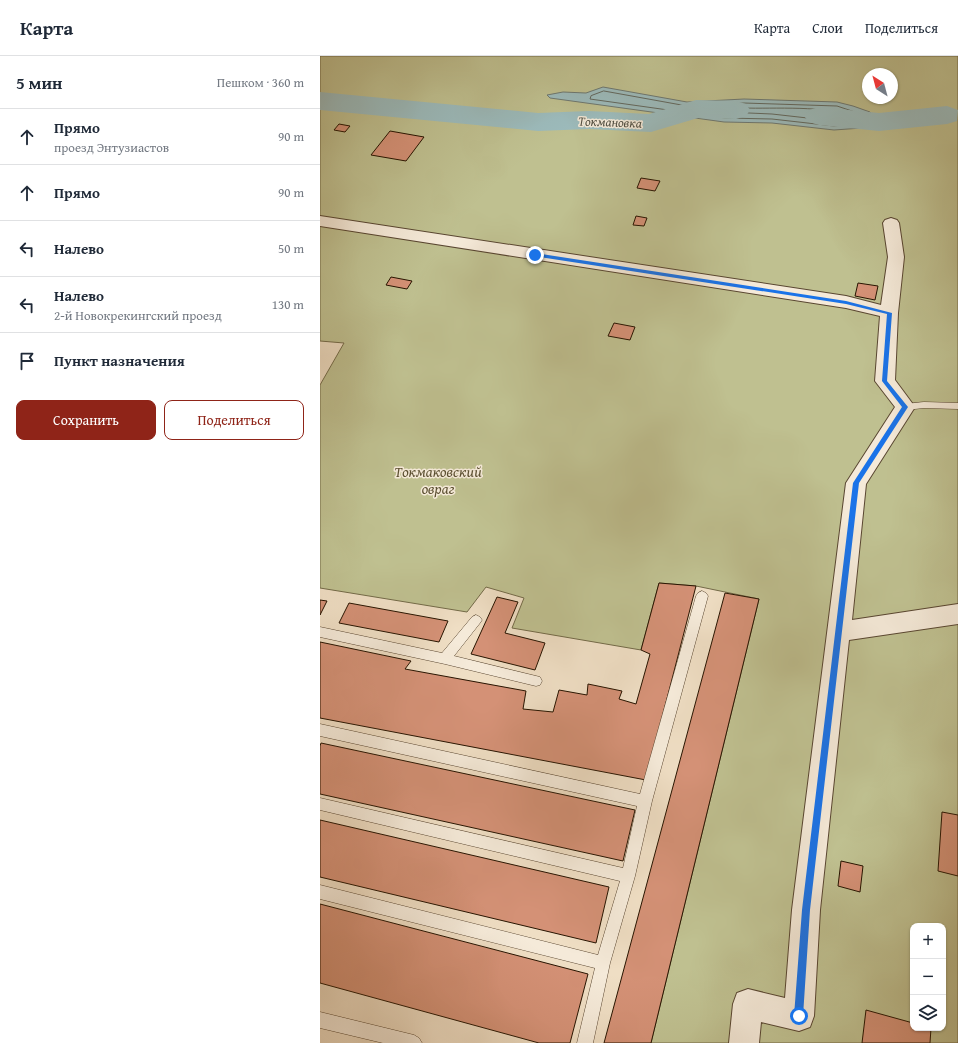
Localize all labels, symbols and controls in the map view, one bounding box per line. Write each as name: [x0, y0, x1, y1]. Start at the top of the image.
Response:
text: Карта: [20, 14, 73, 42]
text: Карта: [754, 18, 790, 38]
text: Слои: [812, 18, 843, 38]
text: Поделиться: [865, 18, 938, 38]
north arrow: [862, 68, 898, 104]
text: 5 мин: [16, 70, 62, 95]
text: Пешком · 360 m: [217, 73, 304, 92]
water label: Токмановка: [578, 111, 642, 133]
text: Прямо: [54, 117, 100, 138]
icon: ahead: [16, 126, 38, 148]
text: 90 m: [278, 127, 304, 146]
text: проезд Энтузиастов: [54, 138, 169, 157]
icon: ahead: [16, 182, 38, 204]
text: Прямо: [54, 182, 100, 203]
text: 90 m: [278, 183, 304, 202]
icon: left: [16, 238, 38, 260]
text: Налево: [54, 238, 104, 259]
text: 50 m: [278, 239, 304, 258]
route end: [526, 246, 544, 264]
text: Налево: [54, 285, 104, 306]
icon: left: [16, 294, 38, 316]
text: 130 m: [272, 295, 304, 314]
text: 2-й Новокрекингский проезд: [54, 306, 222, 325]
icon: arrive: [16, 350, 38, 372]
text: Пункт назначения: [54, 350, 185, 371]
button: Сохранить: [16, 400, 156, 440]
button: Поделиться: [164, 400, 304, 440]
park label: Токмаковский овраг: [394, 461, 482, 499]
map controls: [910, 923, 946, 1031]
button: +: [910, 923, 946, 959]
button: −: [910, 959, 946, 995]
button: layers: [910, 995, 946, 1031]
route start: [790, 1007, 808, 1025]

